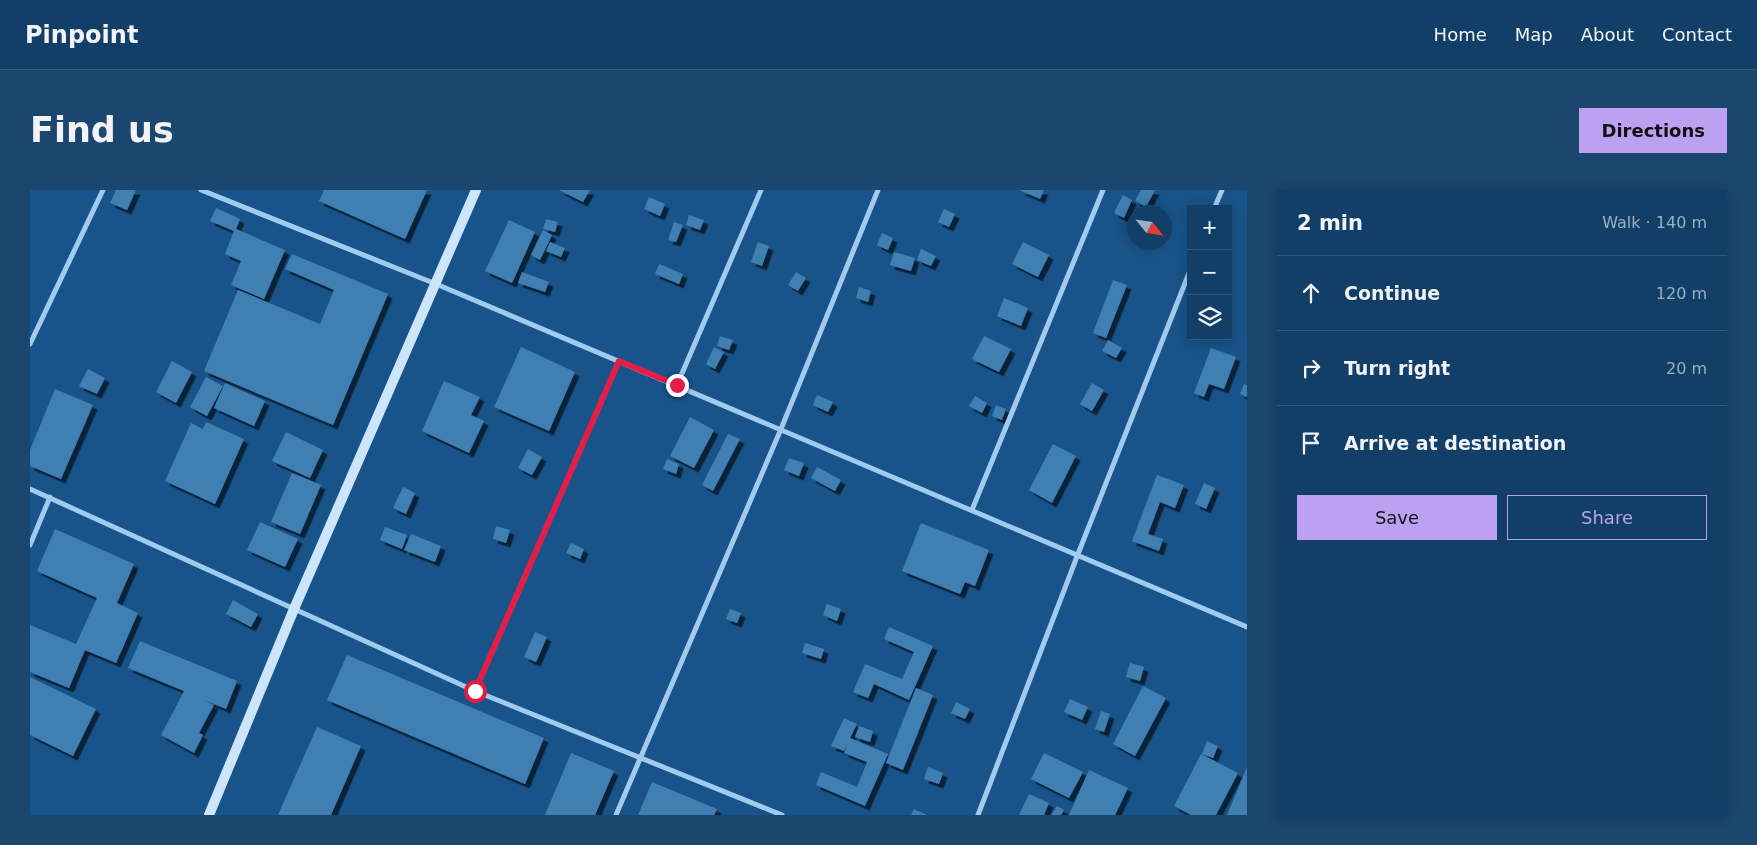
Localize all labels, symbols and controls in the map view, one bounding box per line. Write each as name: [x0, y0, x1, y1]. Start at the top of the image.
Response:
text: Pinpoint: [25, 21, 138, 49]
text: Home: [1434, 24, 1487, 45]
text: Map: [1515, 24, 1553, 45]
text: About: [1581, 24, 1634, 45]
text: Contact: [1662, 24, 1732, 45]
button: Directions: [1579, 108, 1727, 153]
text: Find us: [30, 110, 174, 150]
north arrow: [1127, 205, 1172, 250]
map controls: [1187, 205, 1232, 340]
button: +: [1187, 205, 1232, 250]
text: 2 min: [1297, 211, 1363, 235]
text: Walk · 140 m: [1602, 213, 1707, 232]
button: −: [1187, 250, 1232, 295]
icon: ahead: [1297, 279, 1325, 307]
text: Continue: [1344, 282, 1440, 304]
text: 120 m: [1656, 284, 1707, 303]
button: layers: [1187, 295, 1232, 340]
icon: right: [1297, 354, 1325, 382]
text: Turn right: [1344, 357, 1450, 379]
text: 20 m: [1666, 359, 1707, 378]
route end: [666, 374, 689, 397]
icon: arrive: [1297, 429, 1325, 457]
text: Arrive at destination: [1344, 432, 1566, 454]
button: Save: [1297, 495, 1497, 540]
button: Share: [1507, 495, 1707, 540]
route start: [464, 680, 487, 703]

